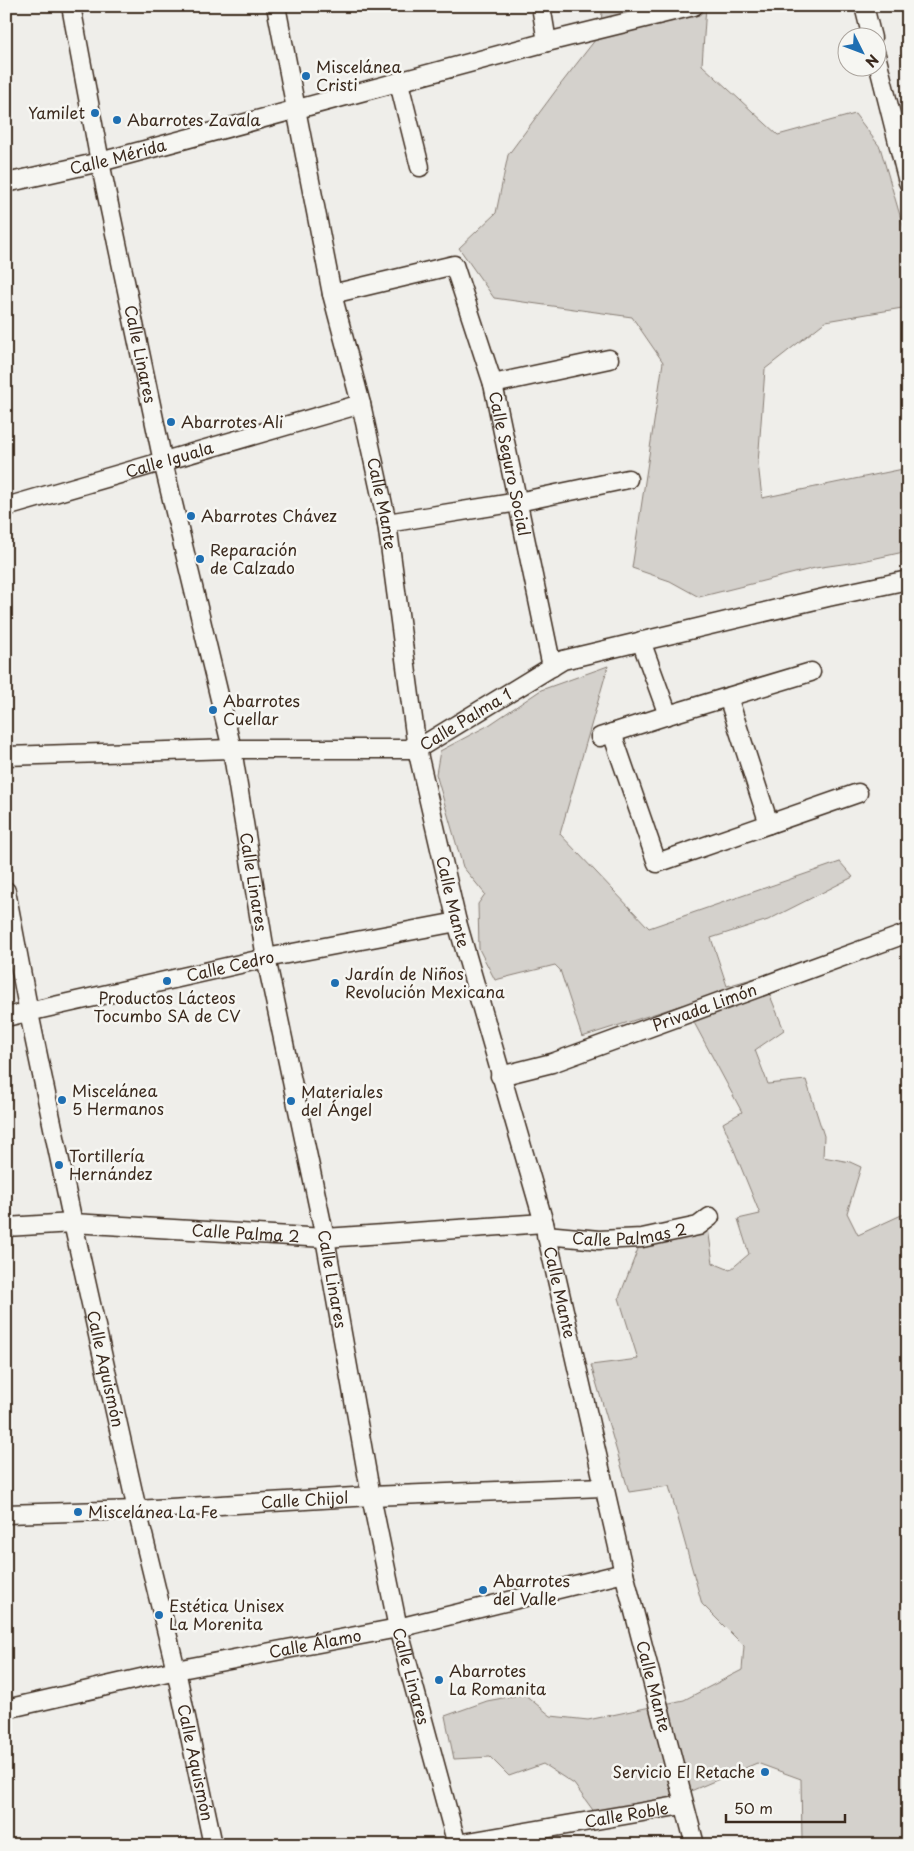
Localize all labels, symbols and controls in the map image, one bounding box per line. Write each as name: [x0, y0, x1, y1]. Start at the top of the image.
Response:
north arrow: [836, 28, 886, 78]
text: N: [861, 50, 884, 72]
place label: Miscelánea Cristi: [316, 54, 401, 96]
marker: Miscelánea Cristi: [300, 70, 312, 82]
place label: Yamilet: [28, 100, 85, 124]
marker: Yamilet: [89, 107, 101, 119]
place label: Abarrotes Zavala: [127, 107, 261, 131]
marker: Abarrotes Zavala: [111, 114, 123, 126]
street label: Calle Mérida: [67, 132, 169, 179]
street label: Calle Linares: [119, 303, 163, 405]
street label: Calle Seguro Social: [484, 389, 537, 538]
place label: Abarrotes Ali: [181, 409, 283, 433]
marker: Abarrotes Ali: [165, 416, 177, 428]
street label: Calle Iguala: [122, 435, 216, 483]
street label: Calle Mante: [362, 455, 403, 551]
place label: Abarrotes Chávez: [201, 503, 337, 527]
marker: Abarrotes Chávez: [185, 510, 197, 522]
place label: Reparación de Calzado: [210, 537, 297, 579]
marker: Reparación de Calzado: [194, 553, 206, 565]
street label: Calle Palma 1: [414, 681, 516, 756]
place label: Abarrotes Cuellar: [223, 688, 300, 730]
marker: Abarrotes Cuellar: [207, 704, 219, 716]
street label: Calle Linares: [235, 830, 274, 933]
street label: Calle Mante: [431, 854, 477, 951]
street label: Calle Cedro: [184, 944, 276, 987]
place label: Jardín de Niños Revolución Mexicana: [345, 961, 505, 1003]
marker: Productos Lácteos Tocumbo SA de CV: [161, 975, 173, 987]
street label: Privada Limón: [649, 976, 760, 1036]
marker: Jardín de Niños Revolución Mexicana: [329, 977, 341, 989]
place label: Productos Lácteos Tocumbo SA de CV: [93, 985, 241, 1027]
place label: Miscelánea 5 Hermanos: [72, 1078, 164, 1120]
place label: Materiales del Ángel: [301, 1079, 383, 1121]
marker: Miscelánea 5 Hermanos: [56, 1094, 68, 1106]
marker: Materiales del Ángel: [285, 1095, 297, 1107]
place label: Tortillería Hernández: [69, 1143, 153, 1185]
marker: Tortillería Hernández: [53, 1159, 65, 1171]
street label: Calle Palmas 2: [571, 1216, 689, 1251]
street label: Calle Palma 2: [191, 1217, 300, 1247]
street label: Calle Linares: [313, 1227, 354, 1330]
street label: Calle Mante: [539, 1244, 583, 1341]
street label: Calle Aquismón: [82, 1308, 131, 1429]
street label: Calle Chijol: [260, 1484, 349, 1514]
place label: Miscelánea La Fe: [88, 1499, 218, 1523]
marker: Miscelánea La Fe: [72, 1506, 84, 1518]
place label: Abarrotes del Valle: [493, 1568, 570, 1610]
marker: Abarrotes del Valle: [477, 1584, 489, 1596]
place label: Estética Unisex La Morenita: [169, 1593, 284, 1635]
marker: Estética Unisex La Morenita: [153, 1609, 165, 1621]
street label: Calle Álamo: [267, 1622, 363, 1663]
street label: Calle Linares: [387, 1625, 437, 1727]
street label: Calle Mante: [631, 1638, 678, 1735]
place label: Abarrotes La Romanita: [449, 1658, 546, 1700]
marker: Abarrotes La Romanita: [433, 1674, 445, 1686]
street label: Calle Aquismón: [172, 1702, 221, 1823]
place label: Servicio El Retache: [613, 1759, 755, 1783]
marker: Servicio El Retache: [759, 1766, 771, 1778]
scale bar: [726, 1791, 845, 1823]
street label: Calle Roble: [582, 1795, 670, 1833]
text: 50 m: [734, 1796, 773, 1819]

